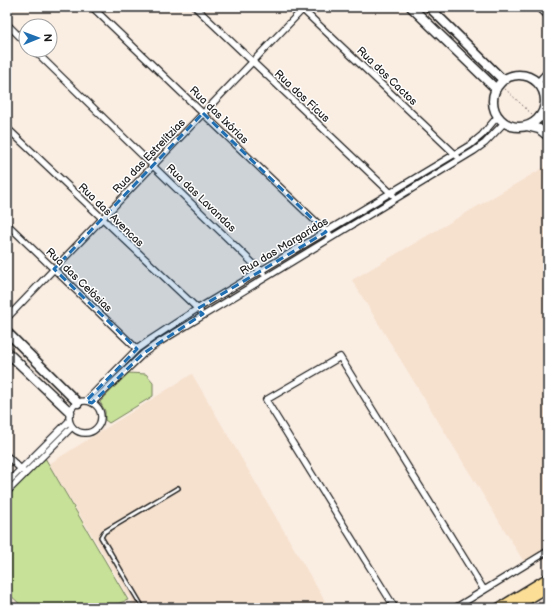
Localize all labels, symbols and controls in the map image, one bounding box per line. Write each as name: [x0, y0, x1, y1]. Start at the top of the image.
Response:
north arrow: [18, 18, 58, 58]
text: N: [41, 34, 54, 42]
street label: Rua dos Cactos: [354, 44, 420, 108]
street label: Rua dos Fícus: [272, 67, 333, 125]
street label: Rua das Ixórias: [187, 84, 252, 147]
street label: Rua das Estrelítzias: [110, 116, 188, 196]
street label: Rua das Lavandas: [163, 161, 239, 235]
street label: Rua das Avencas: [76, 180, 147, 250]
street label: Rua das Margaridas: [238, 214, 331, 277]
street label: Rua das Celósias: [43, 245, 115, 315]

